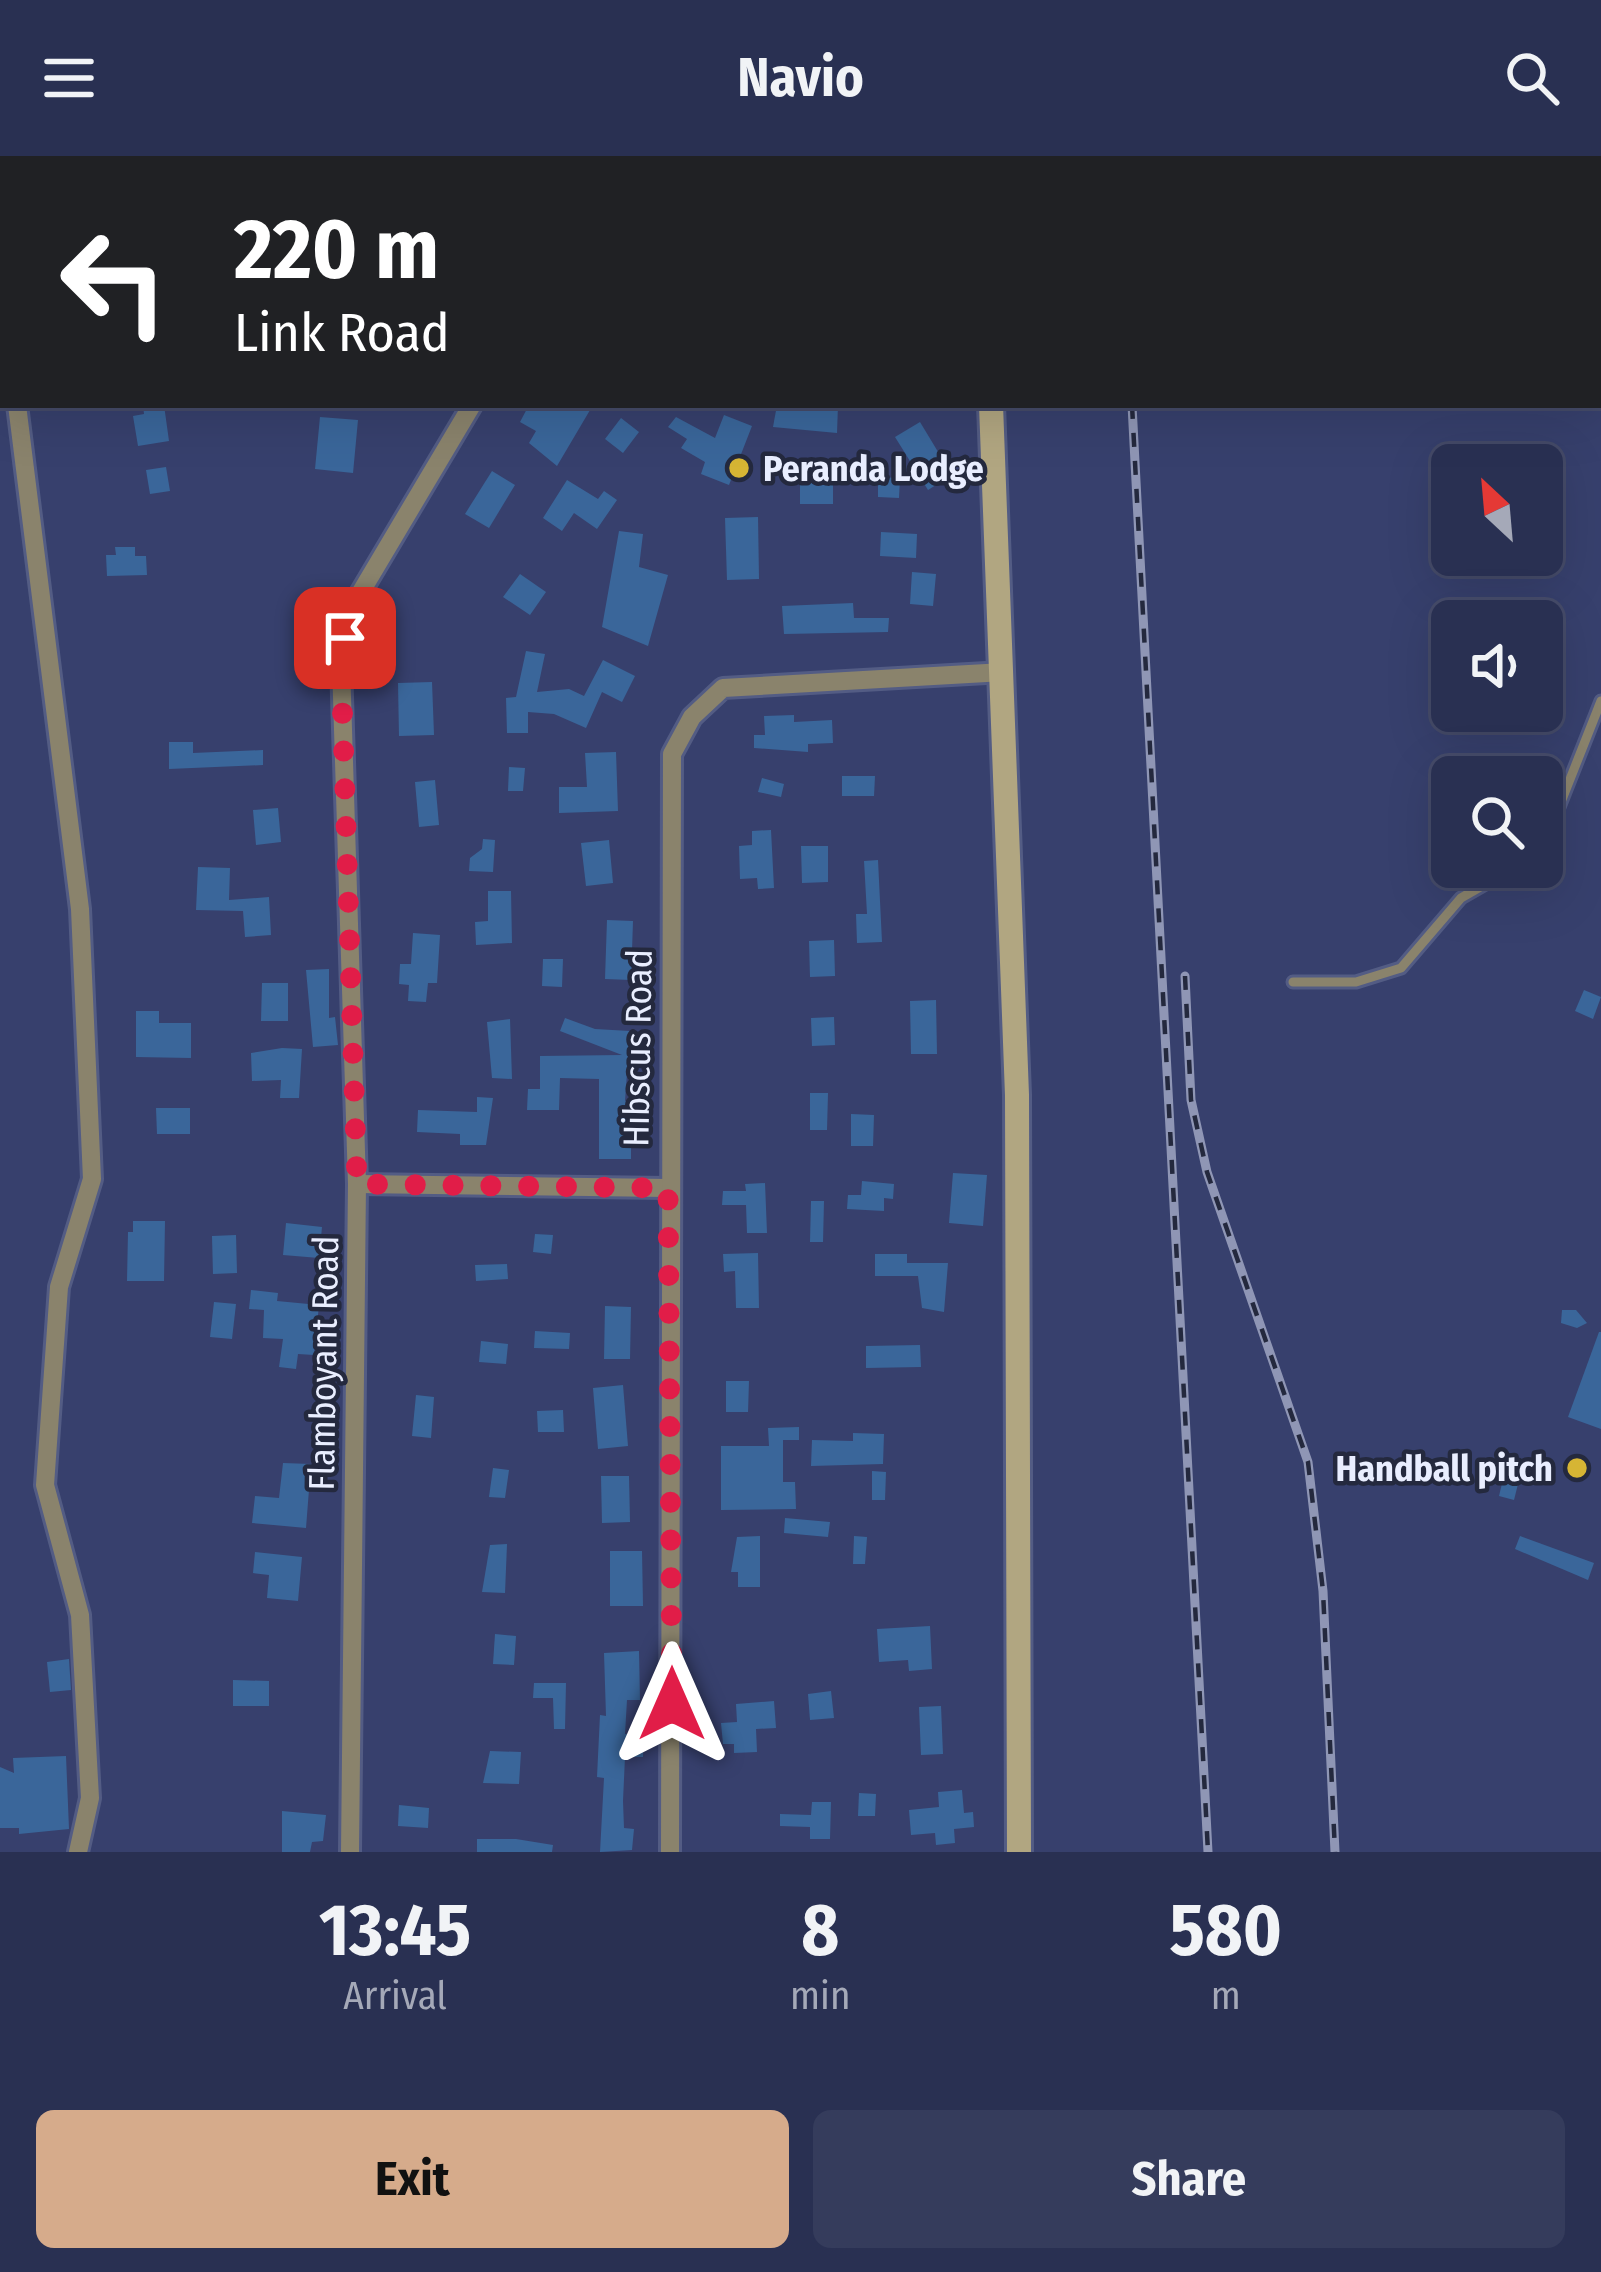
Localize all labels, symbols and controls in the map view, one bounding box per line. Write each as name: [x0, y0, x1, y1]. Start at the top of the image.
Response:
icon: menu: [36, 45, 102, 111]
icon: search: [1499, 45, 1565, 111]
text: Navio: [737, 46, 864, 110]
text: 220 m: [234, 199, 439, 300]
icon: left: [36, 204, 192, 360]
text: Link Road: [234, 301, 450, 365]
north arrow: [1431, 444, 1563, 576]
map controls: [1431, 444, 1563, 888]
place label: Peranda Lodge: [763, 447, 984, 491]
marker: Peranda Lodge: [726, 455, 752, 481]
pin: [294, 587, 396, 689]
button: sound: [1431, 600, 1563, 732]
icon: arrive: [312, 605, 378, 671]
button: search: [1431, 756, 1563, 888]
street label: Hibscus Road: [614, 949, 662, 1147]
street label: Flamboyant Road: [300, 1235, 348, 1491]
place label: Handball pitch: [1336, 1447, 1553, 1491]
marker: Handball pitch: [1564, 1455, 1590, 1481]
position arrow: [609, 1641, 735, 1767]
text: 13:45: [319, 1888, 471, 1974]
text: 8: [801, 1888, 839, 1974]
text: 580: [1169, 1888, 1282, 1974]
text: Arrival: [343, 1973, 447, 2019]
text: min: [790, 1973, 850, 2019]
text: m: [1211, 1973, 1241, 2019]
button: Exit: [36, 2110, 789, 2248]
button: Share: [813, 2110, 1565, 2248]

